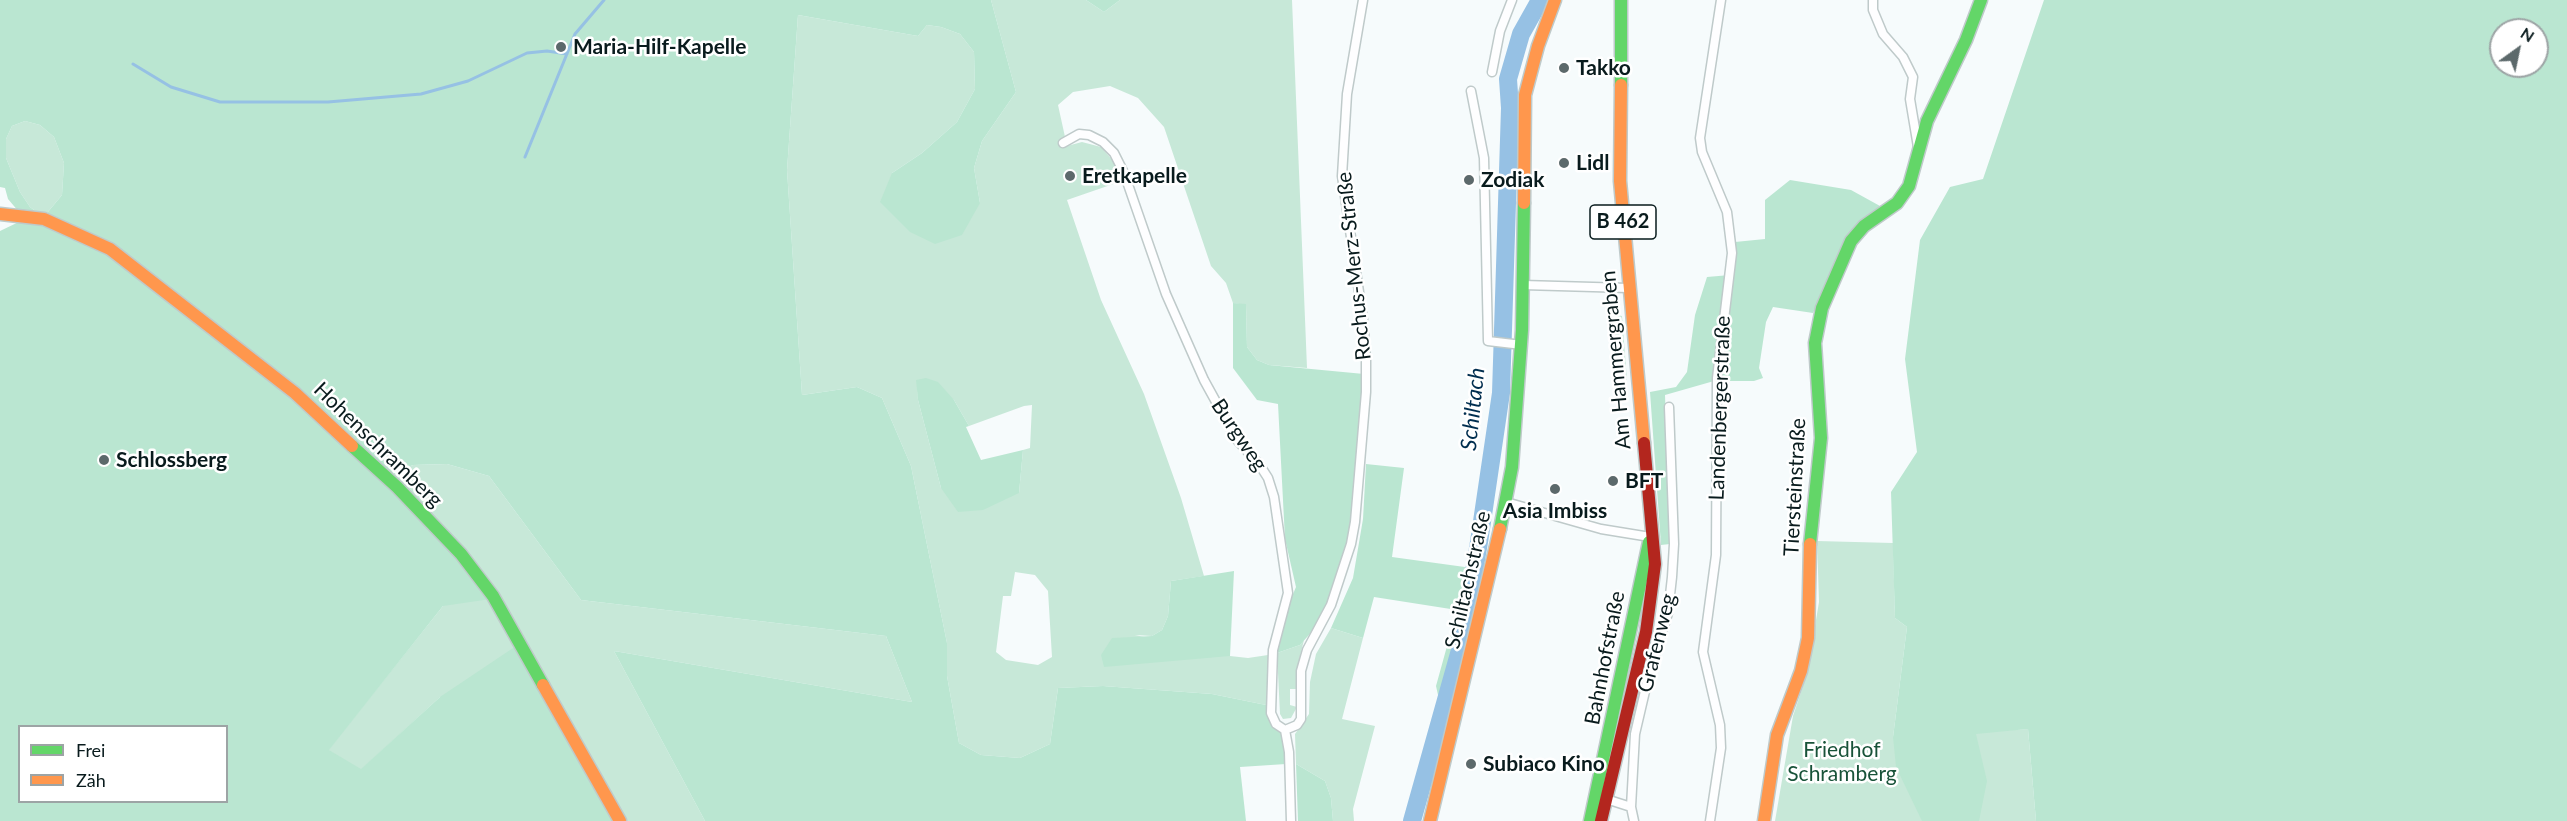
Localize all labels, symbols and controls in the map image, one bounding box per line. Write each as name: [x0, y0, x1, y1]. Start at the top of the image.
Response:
north arrow: [2489, 18, 2549, 78]
text: N: [2518, 23, 2538, 45]
place label: Maria-Hilf-Kapelle: [573, 34, 747, 60]
marker: Maria-Hilf-Kapelle: [554, 40, 568, 54]
place label: Takko: [1576, 55, 1631, 81]
marker: Takko: [1557, 61, 1571, 75]
place label: Lidl: [1576, 150, 1609, 176]
marker: Lidl: [1557, 156, 1571, 170]
place label: Eretkapelle: [1082, 163, 1187, 189]
place label: Zodiak: [1481, 167, 1544, 193]
marker: Eretkapelle: [1063, 169, 1077, 183]
street label: Rochus-Merz-Straße: [1332, 171, 1376, 361]
marker: Zodiak: [1462, 173, 1476, 187]
road number: B 462: [1590, 205, 1656, 239]
street label: Am Hammergraben: [1596, 270, 1636, 450]
street label: Landenbergerstraße: [1704, 315, 1736, 501]
water label: Schiltach: [1456, 366, 1490, 452]
street label: Hohenschramberg: [308, 377, 448, 513]
street label: Burgweg: [1206, 394, 1272, 476]
street label: Tiersteinstraße: [1779, 417, 1811, 557]
place label: Schlossberg: [116, 447, 227, 473]
marker: Schlossberg: [97, 453, 111, 467]
place label: BFT: [1625, 468, 1663, 494]
marker: BFT: [1606, 474, 1620, 488]
marker: Asia Imbiss: [1548, 482, 1562, 496]
place label: Asia Imbiss: [1503, 498, 1607, 524]
street label: Schiltachstraße: [1440, 509, 1496, 651]
street label: Bahnhofstraße: [1580, 589, 1630, 727]
street label: Grafenweg: [1633, 591, 1681, 695]
legend: [18, 725, 228, 803]
park label: Friedhof Schramberg: [1787, 737, 1897, 787]
text: Frei: [76, 739, 105, 761]
place label: Subiaco Kino: [1483, 751, 1605, 777]
marker: Subiaco Kino: [1464, 757, 1478, 771]
text: Zäh: [76, 769, 106, 791]

